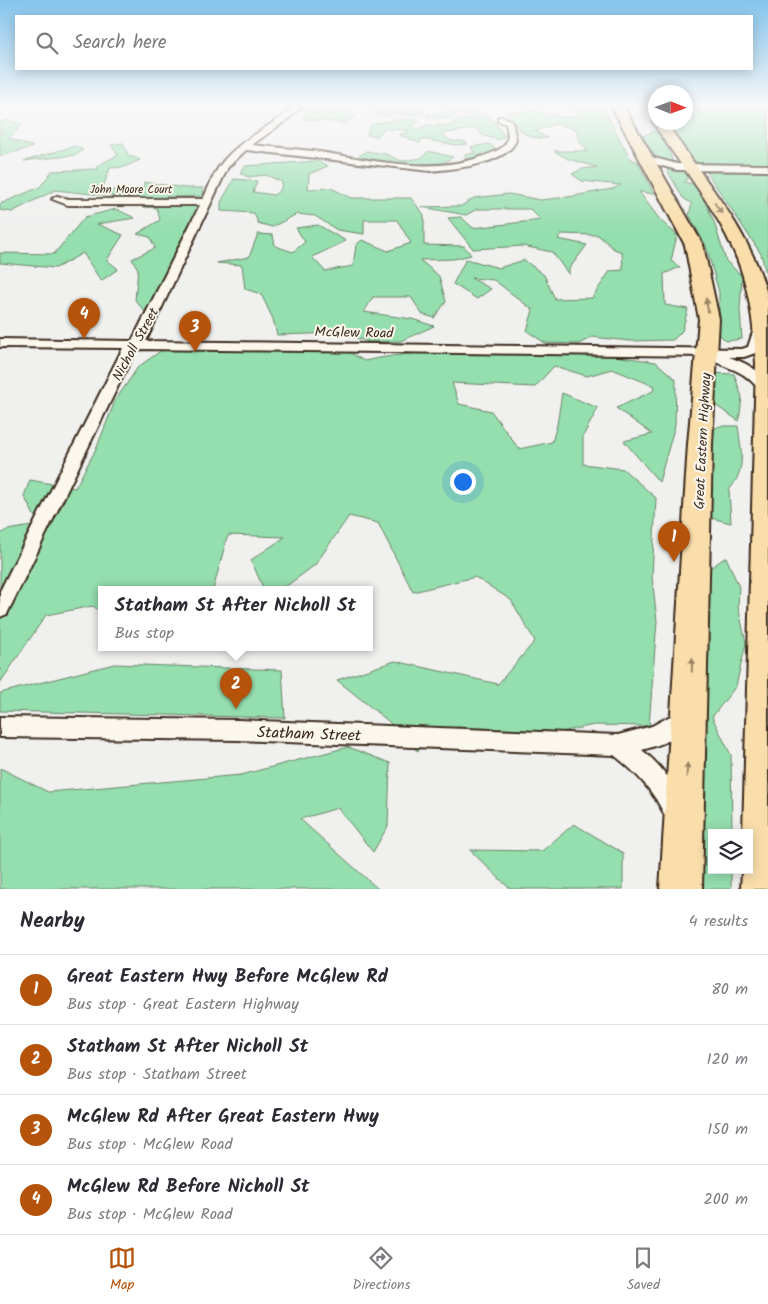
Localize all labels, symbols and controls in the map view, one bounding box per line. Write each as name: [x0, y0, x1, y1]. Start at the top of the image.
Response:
search box: [15, 15, 753, 70]
text: Search here: [73, 28, 167, 58]
icon: search: [33, 29, 61, 57]
north arrow: [648, 85, 693, 130]
street label: John Moore Court: [90, 181, 173, 199]
one-way arrow: [713, 201, 722, 215]
one-way arrow: [702, 296, 710, 312]
pin: 4: [68, 298, 100, 339]
street label: Nicholl Street: [107, 303, 165, 385]
pin: 3: [179, 311, 211, 352]
street label: McGlew Road: [314, 321, 395, 345]
street label: Great Eastern Highway: [688, 372, 718, 510]
your location: [450, 469, 476, 495]
pin: 1: [658, 521, 690, 562]
popup: [98, 586, 373, 651]
text: Statham St After Nicholl St: [115, 591, 356, 621]
text: Bus stop: [115, 621, 174, 646]
one-way arrow: [688, 657, 696, 673]
pin: 2: [220, 668, 252, 709]
street label: Statham Street: [256, 720, 362, 749]
one-way arrow: [683, 762, 691, 778]
map controls: [708, 829, 753, 874]
button: layers: [708, 829, 753, 874]
text: Nearby: [20, 905, 85, 938]
text: 4 results: [689, 909, 748, 934]
text: Great Eastern Hwy Before McGlew Rd: [67, 962, 388, 992]
text: 1: [34, 977, 38, 1002]
text: 80 m: [711, 977, 748, 1002]
text: Bus stop · Great Eastern Highway: [67, 992, 299, 1017]
text: Statham St After Nicholl St: [67, 1032, 308, 1062]
text: 2: [31, 1047, 41, 1072]
text: 120 m: [707, 1047, 748, 1072]
text: Bus stop · Statham Street: [67, 1062, 247, 1087]
text: McGlew Rd After Great Eastern Hwy: [67, 1102, 379, 1132]
text: 3: [32, 1117, 40, 1142]
text: 150 m: [707, 1117, 748, 1142]
text: Bus stop · McGlew Road: [67, 1132, 233, 1157]
text: McGlew Rd Before Nicholl St: [67, 1172, 310, 1202]
text: 4: [32, 1187, 40, 1212]
text: 200 m: [704, 1187, 748, 1212]
text: Bus stop · McGlew Road: [67, 1202, 233, 1227]
tab: Map: [108, 1244, 136, 1296]
tab: Directions: [352, 1244, 410, 1296]
tab: Saved: [627, 1244, 660, 1296]

